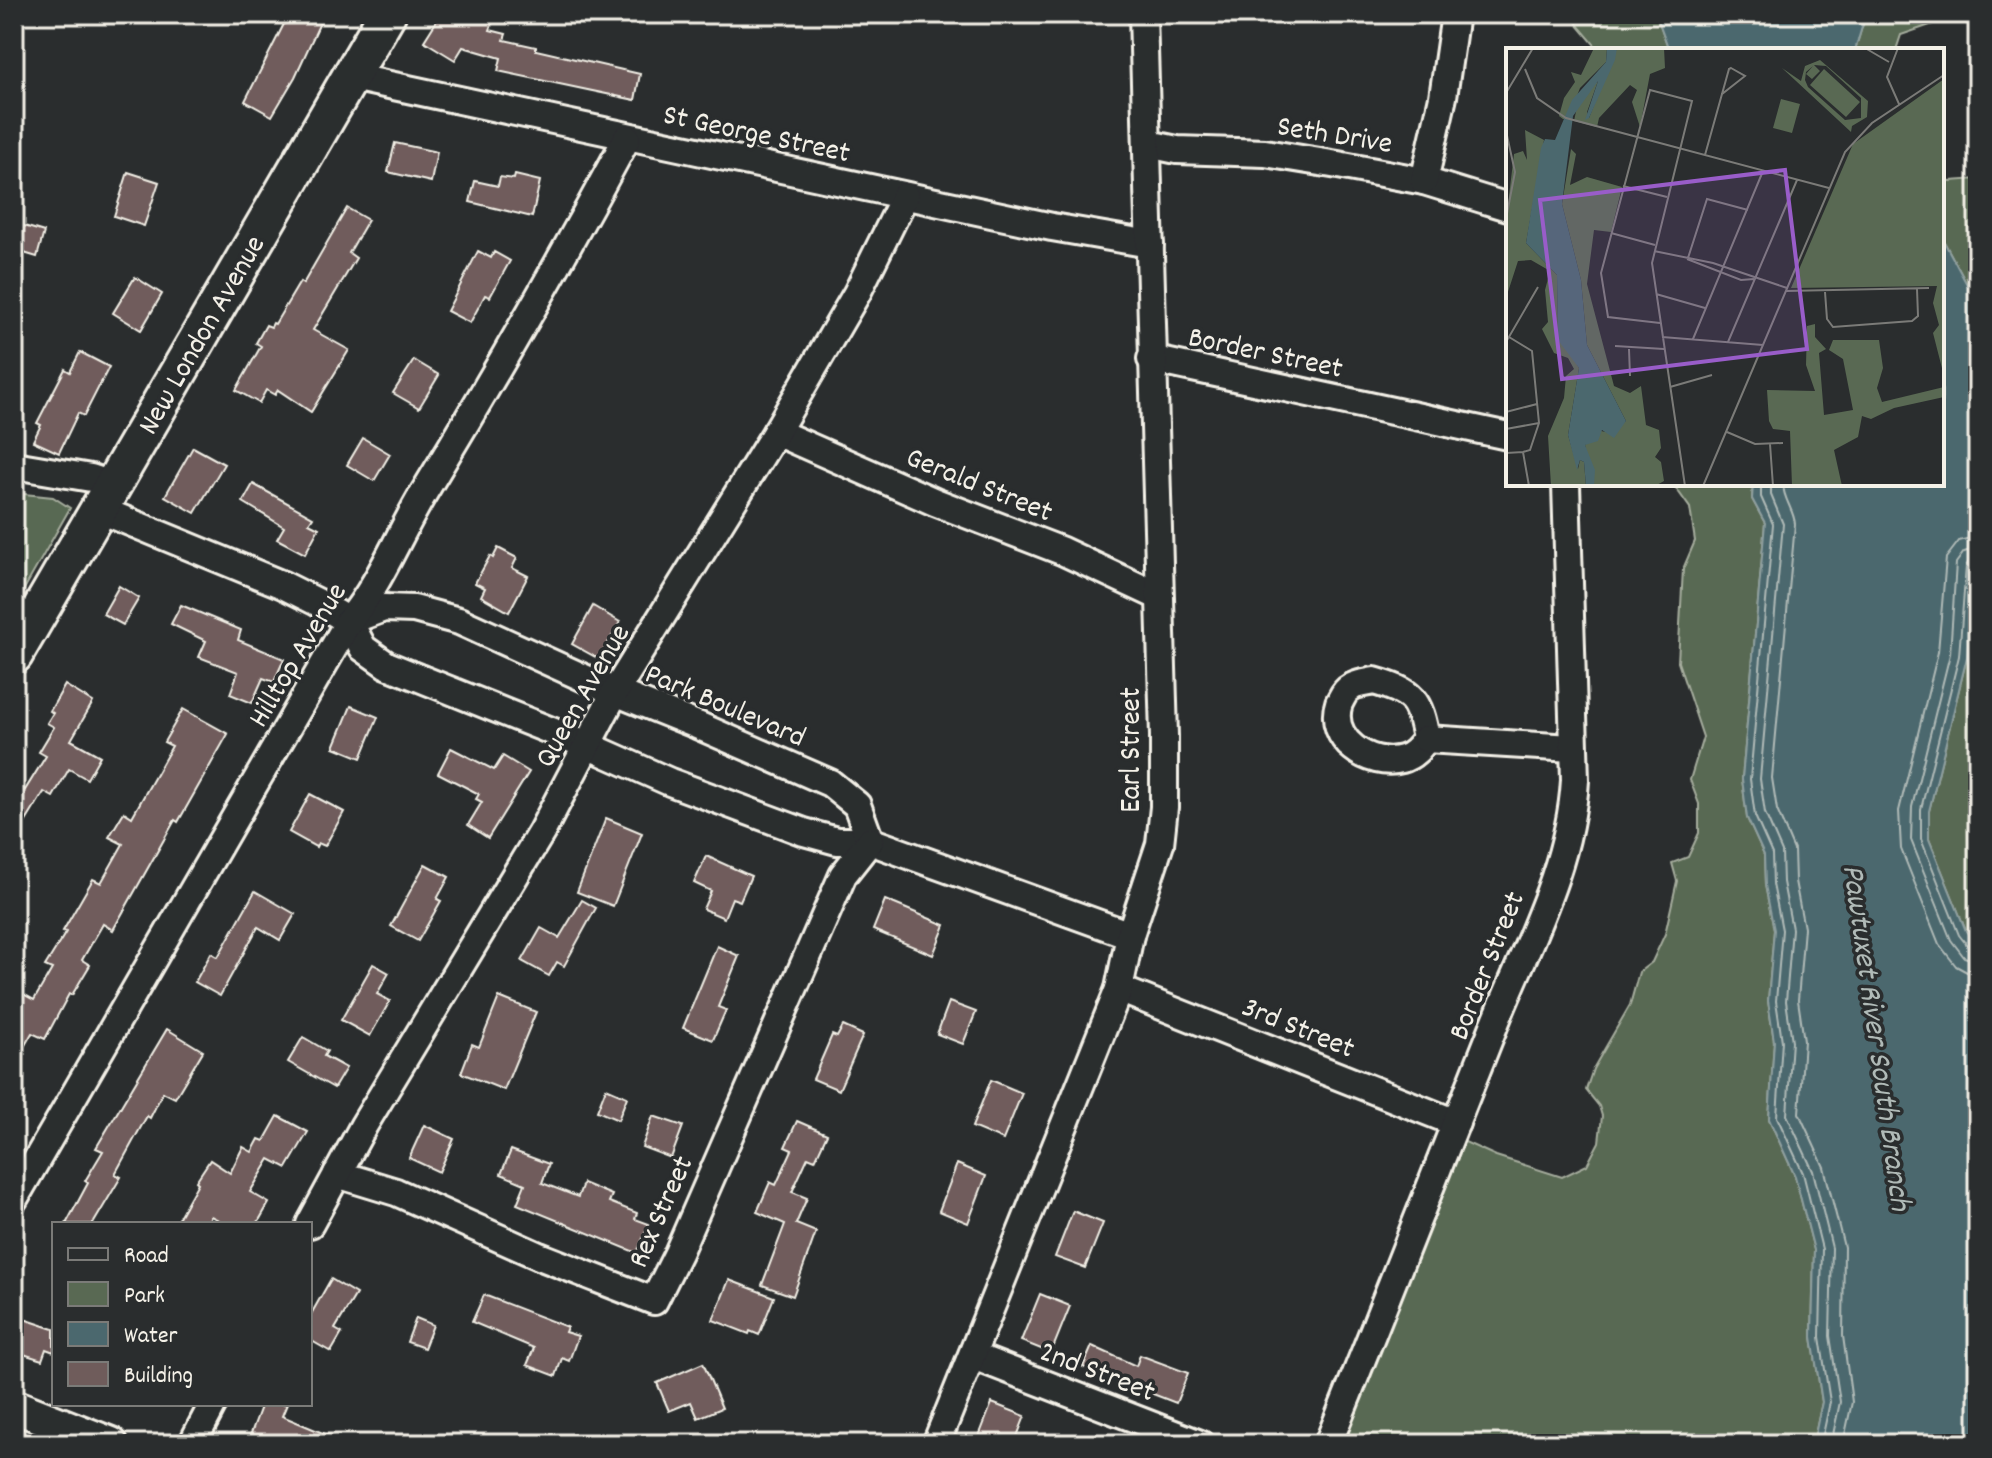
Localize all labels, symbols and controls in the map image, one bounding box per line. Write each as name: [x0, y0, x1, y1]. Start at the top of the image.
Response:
inset map: [1506, 48, 1944, 486]
street label: St George Street: [659, 96, 854, 177]
street label: Seth Drive: [1274, 107, 1395, 168]
street label: New London Avenue: [129, 229, 278, 444]
street label: Border Street: [1184, 318, 1346, 393]
street label: Gerald Street: [899, 438, 1058, 536]
street label: Hilltop Avenue: [240, 576, 360, 737]
street label: Queen Avenue: [526, 617, 643, 777]
street label: Park Boulevard: [637, 655, 811, 761]
street label: Earl Street: [1112, 687, 1155, 813]
water label: Pawtuxet River South Branch: [1827, 862, 1921, 1215]
street label: Border Street: [1440, 886, 1538, 1047]
street label: 3rd Street: [1234, 988, 1360, 1072]
street label: Rex Street: [619, 1150, 707, 1276]
legend: [52, 1222, 312, 1406]
text: Road: [124, 1240, 169, 1274]
text: Park: [124, 1280, 165, 1314]
text: Water: [124, 1320, 177, 1354]
street label: 2nd Street: [1032, 1332, 1160, 1416]
text: Building: [124, 1360, 193, 1394]

